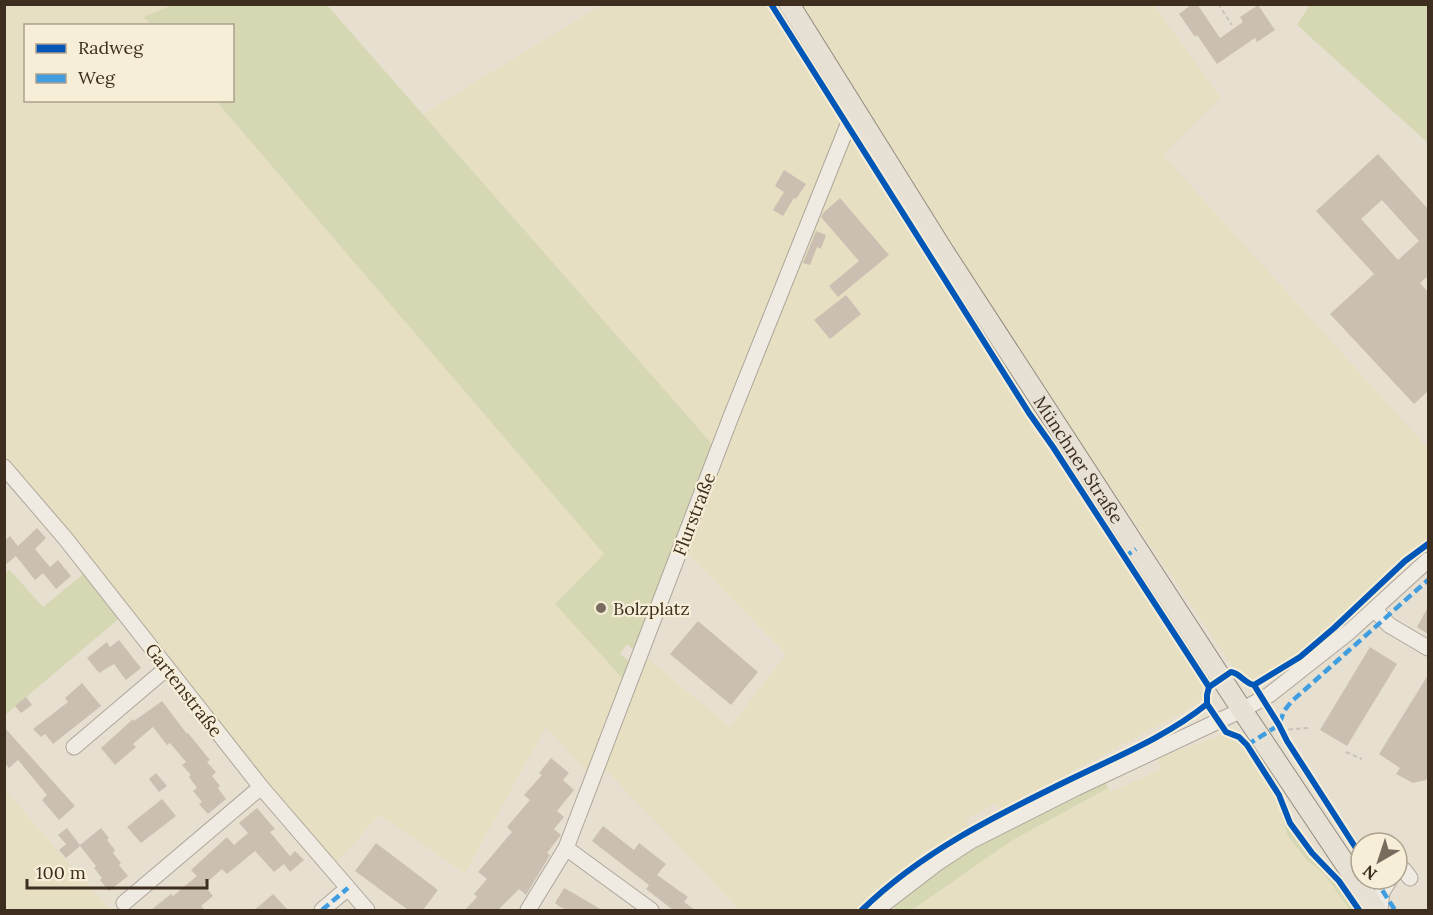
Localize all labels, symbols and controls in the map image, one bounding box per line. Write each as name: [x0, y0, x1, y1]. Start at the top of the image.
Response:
legend: [24, 24, 234, 102]
text: Radweg: [78, 36, 144, 59]
text: Weg: [78, 66, 116, 89]
street label: Münchner Straße: [1029, 391, 1129, 528]
street label: Flurstraße: [668, 469, 721, 559]
place label: Bolzplatz: [613, 597, 690, 620]
marker: Bolzplatz: [594, 601, 608, 615]
street label: Gartenstraße: [140, 638, 228, 742]
north arrow: [1349, 831, 1409, 891]
scale bar: [27, 852, 207, 890]
text: 100 m: [36, 861, 86, 884]
text: N: [1358, 861, 1381, 884]

